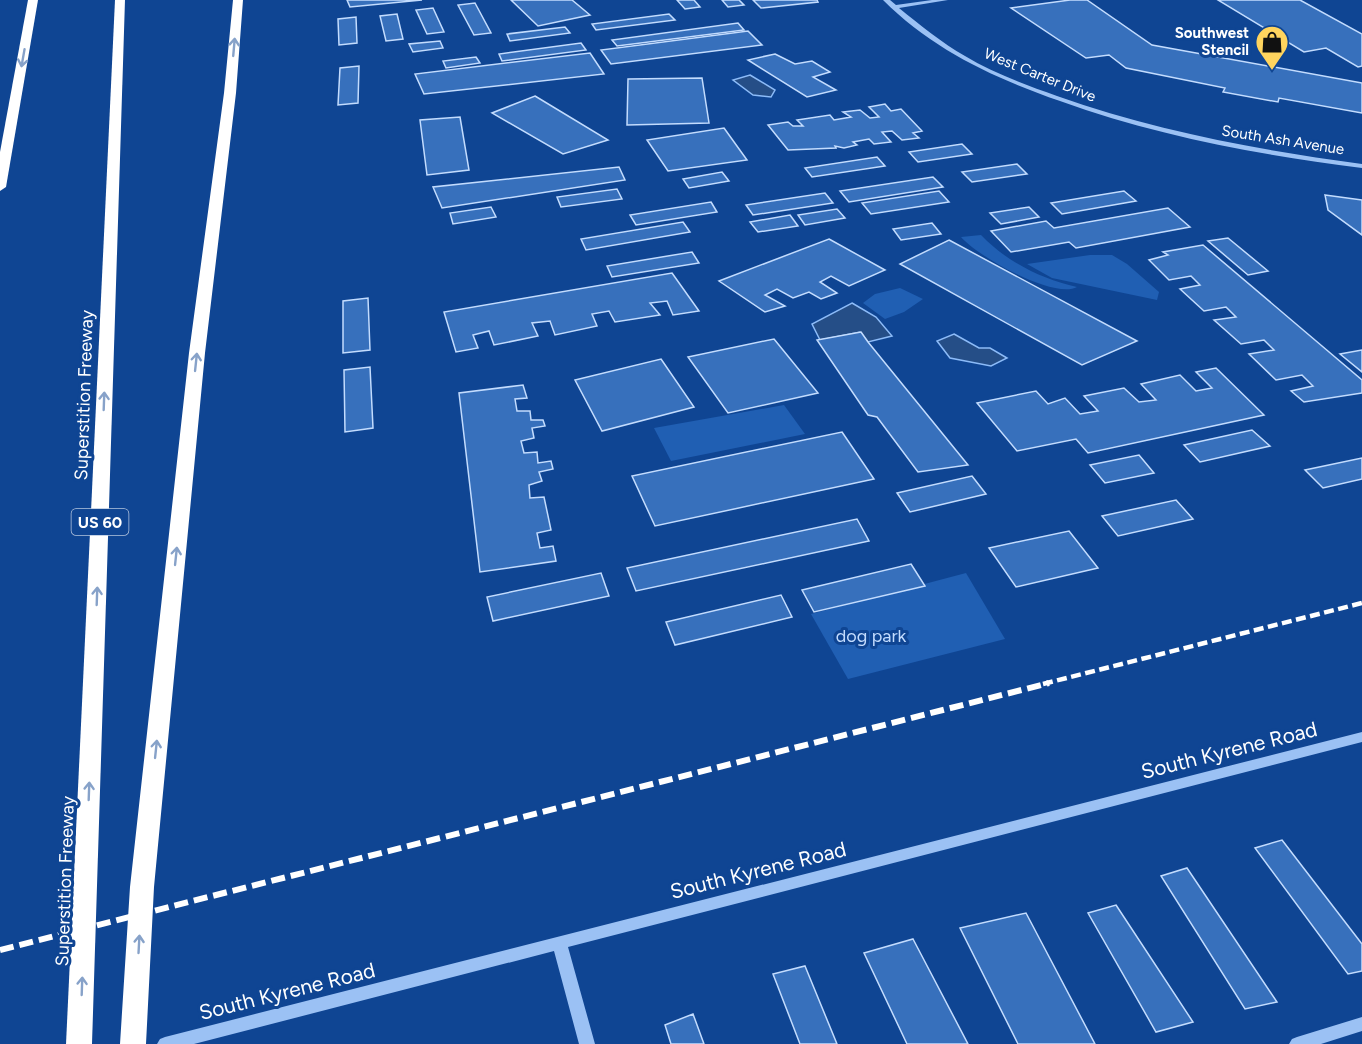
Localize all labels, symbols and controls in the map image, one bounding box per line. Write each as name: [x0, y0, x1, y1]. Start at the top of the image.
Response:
place label: Southwest Stencil: [1175, 24, 1249, 59]
shop icon: Southwest Stencil: [1254, 24, 1290, 71]
one-way arrow: [229, 37, 240, 57]
street label: West Carter Drive: [981, 44, 1099, 106]
one-way arrow: [17, 47, 28, 67]
street label: South Ash Avenue: [1220, 121, 1346, 159]
street label: Superstition Freeway: [70, 309, 98, 481]
one-way arrow: [191, 352, 202, 372]
one-way arrow: [99, 391, 110, 411]
road number: US 60: [72, 509, 128, 535]
one-way arrow: [171, 546, 182, 566]
one-way arrow: [91, 586, 102, 606]
park label: dog park: [836, 625, 907, 647]
street label: South Kyrene Road: [1138, 716, 1320, 784]
one-way arrow: [151, 740, 162, 760]
one-way arrow: [84, 781, 95, 801]
street label: Superstition Freeway: [51, 795, 79, 967]
street label: South Kyrene Road: [667, 836, 849, 904]
one-way arrow: [133, 934, 144, 954]
street label: South Kyrene Road: [196, 957, 378, 1025]
one-way arrow: [76, 976, 87, 996]

